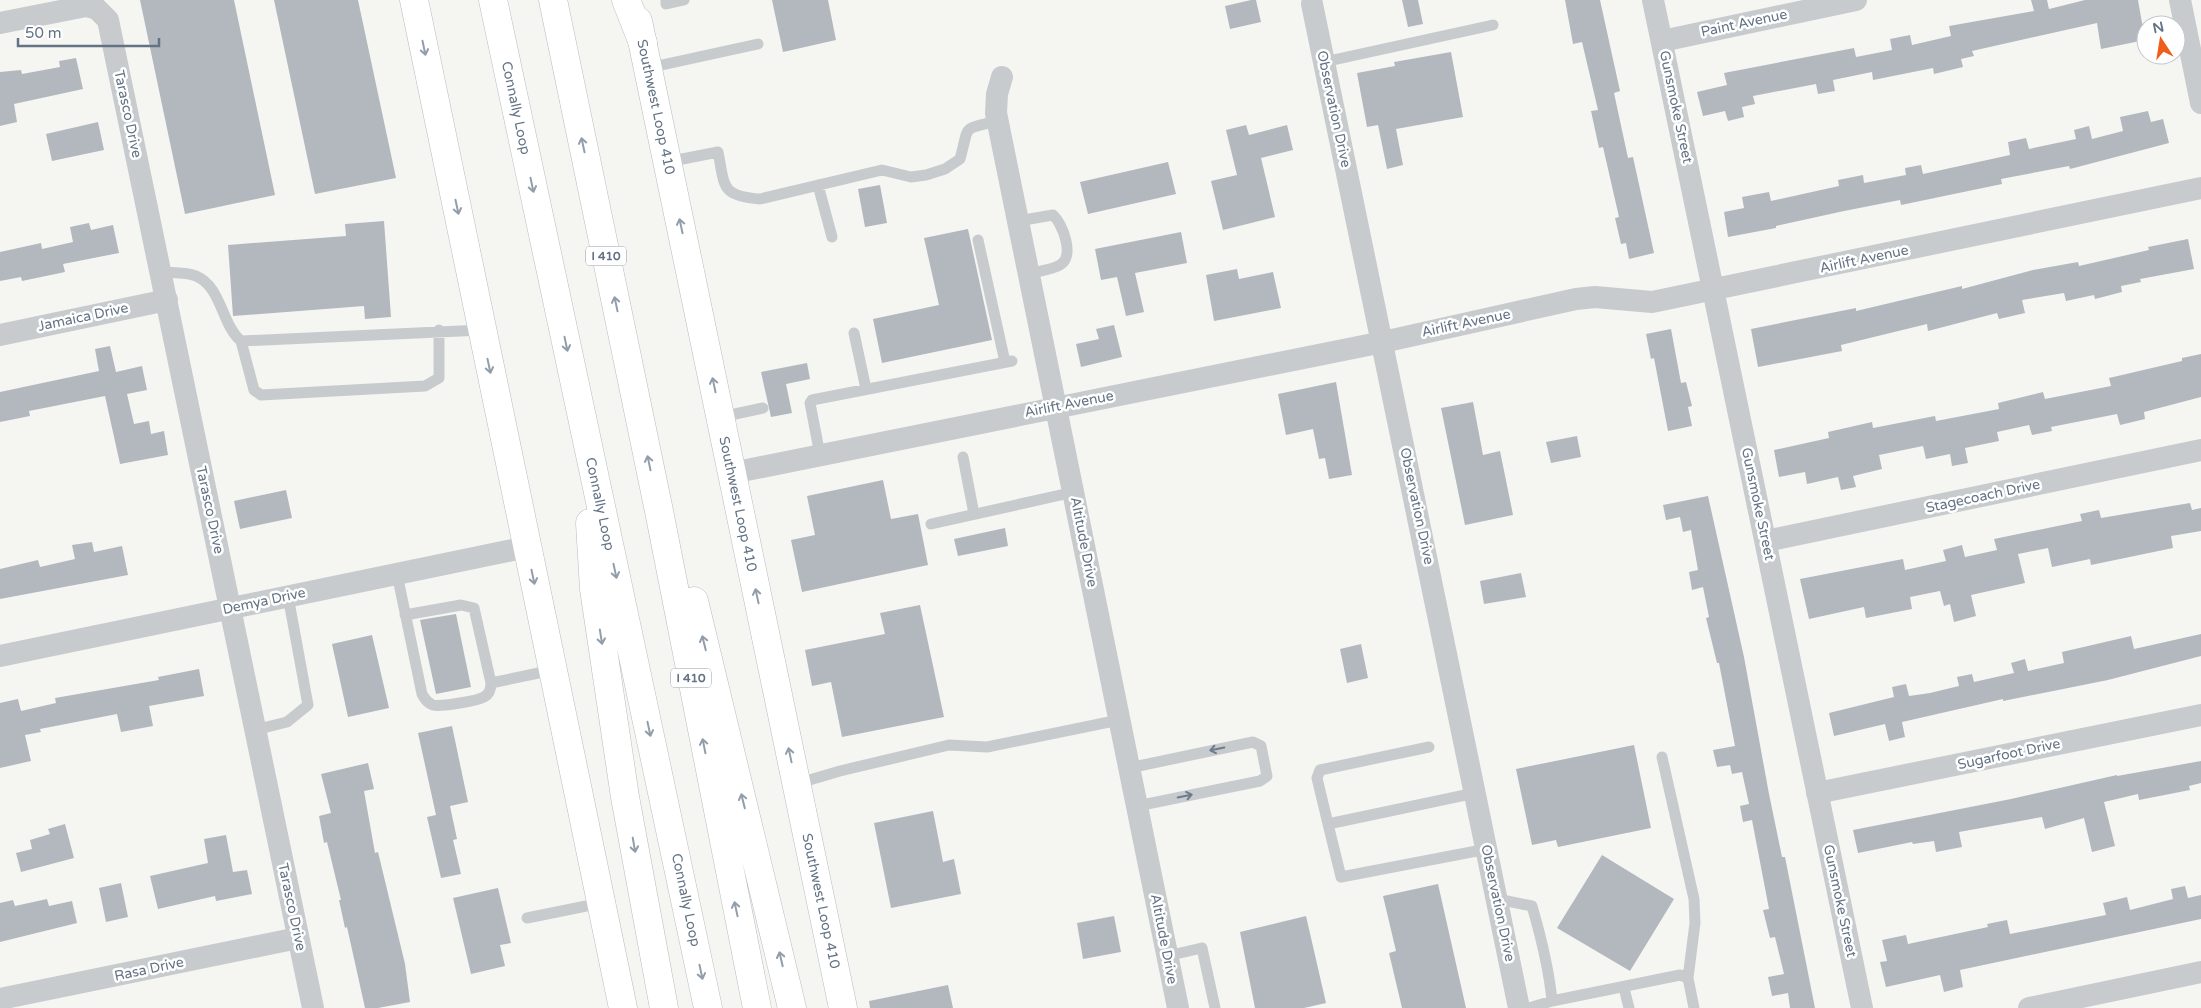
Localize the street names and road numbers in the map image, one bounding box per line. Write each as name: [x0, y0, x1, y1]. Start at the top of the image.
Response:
street label: Paint Avenue: [1699, 6, 1789, 40]
street label: Southwest Loop 410: [633, 38, 679, 176]
street label: Observation Drive: [1313, 49, 1355, 169]
street label: Gunsmoke Street: [1656, 49, 1696, 166]
street label: Connally Loop: [498, 60, 534, 156]
street label: Tarasco Drive: [110, 69, 146, 159]
street label: Airlift Avenue: [1818, 241, 1910, 277]
road number: I 410: [586, 247, 626, 266]
street label: Jamaica Drive: [36, 299, 130, 335]
street label: Airlift Avenue: [1420, 305, 1512, 341]
street label: Airlift Avenue: [1023, 387, 1115, 421]
street label: Southwest Loop 410: [715, 435, 761, 573]
street label: Observation Drive: [1396, 446, 1438, 566]
street label: Gunsmoke Street: [1738, 446, 1778, 563]
street label: Connally Loop: [582, 456, 618, 552]
street label: Tarasco Drive: [192, 465, 228, 555]
street label: Stagecoach Drive: [1924, 476, 2042, 516]
street label: Altitude Drive: [1067, 495, 1101, 589]
street label: Demya Drive: [221, 584, 307, 618]
road number: I 410: [671, 668, 711, 688]
street label: Sugarfoot Drive: [1956, 735, 2062, 773]
street label: Southwest Loop 410: [798, 832, 844, 970]
street label: Observation Drive: [1477, 843, 1519, 963]
street label: Gunsmoke Street: [1820, 843, 1860, 960]
street label: Connally Loop: [668, 852, 704, 948]
street label: Tarasco Drive: [274, 862, 310, 952]
street label: Altitude Drive: [1147, 892, 1181, 986]
street label: Rasa Drive: [113, 953, 185, 985]

